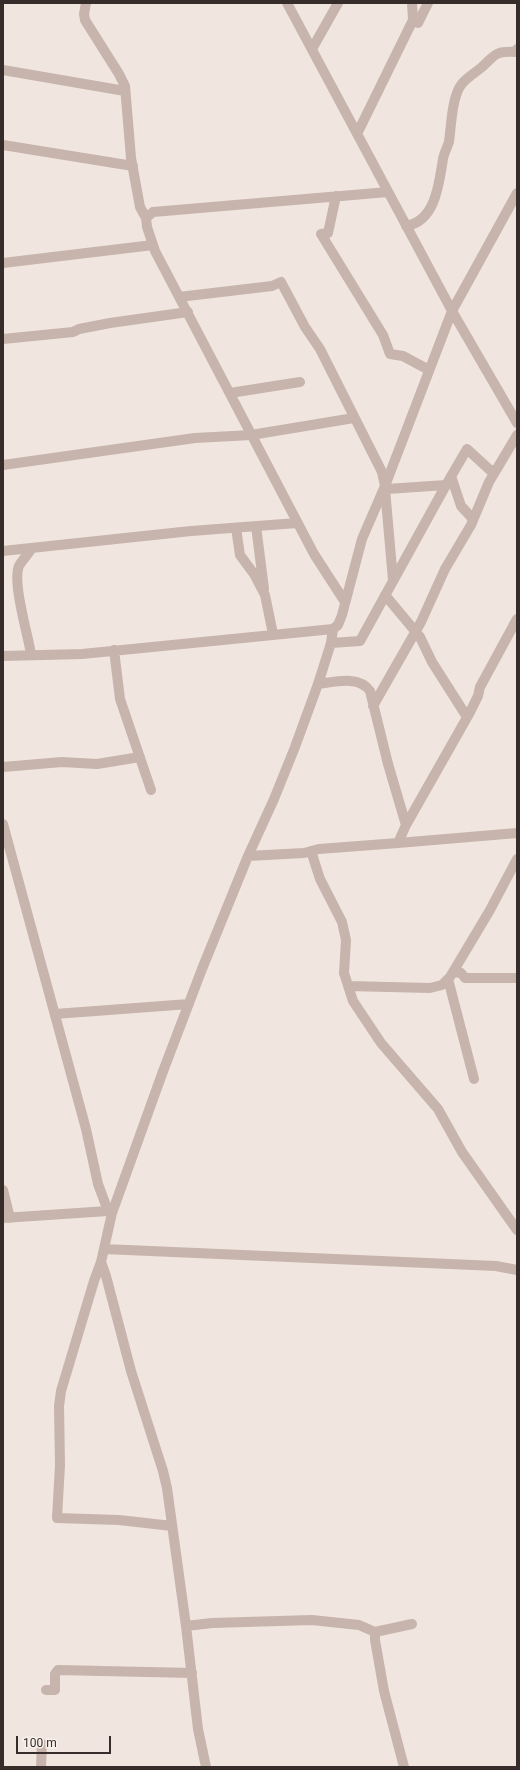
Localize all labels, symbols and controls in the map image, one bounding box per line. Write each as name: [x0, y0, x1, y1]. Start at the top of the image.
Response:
scale bar: [18, 1728, 113, 1754]
text: 100 m: [23, 1736, 57, 1750]

